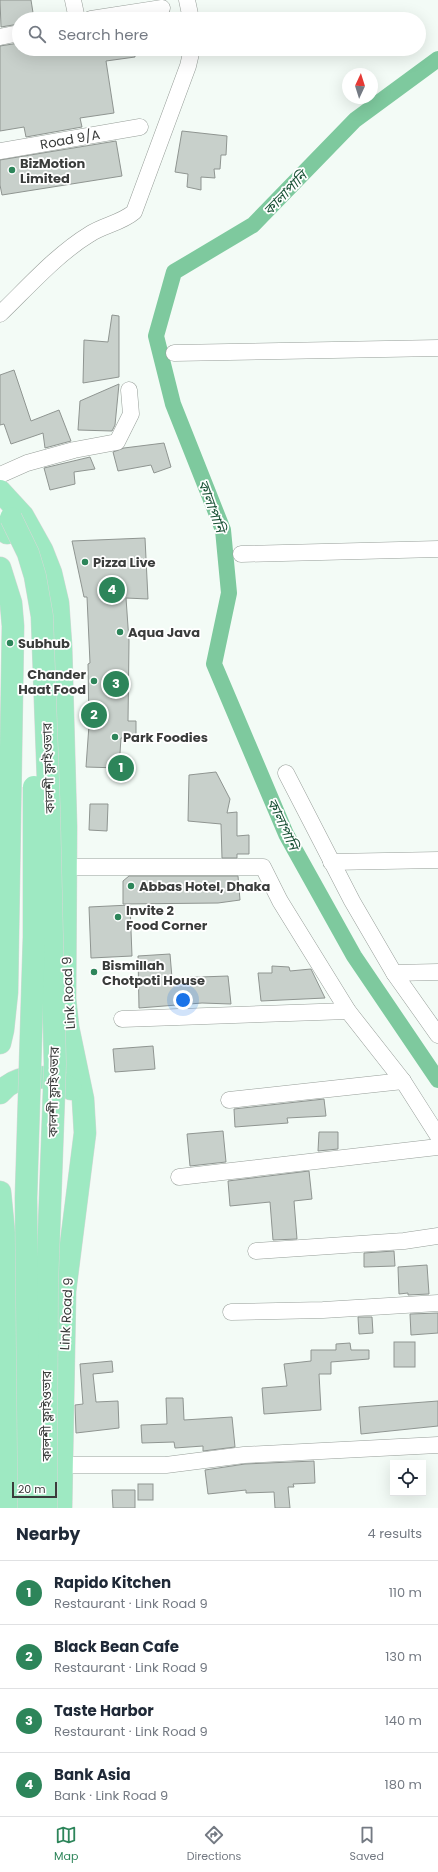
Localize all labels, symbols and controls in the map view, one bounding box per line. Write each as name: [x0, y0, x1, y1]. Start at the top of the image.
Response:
search box: [12, 12, 426, 56]
icon: search: [26, 23, 48, 45]
text: Search here: [58, 24, 148, 45]
north arrow: [342, 68, 378, 104]
street label: Road 9/A: [39, 125, 102, 154]
place label: BizMotion Limited: [20, 154, 85, 188]
water label: কালাপানি: [259, 164, 313, 220]
marker: BizMotion Limited: [7, 165, 17, 175]
water label: কালাপানি: [193, 477, 232, 538]
place label: Pizza Live: [93, 553, 156, 572]
marker: Pizza Live: [80, 557, 90, 567]
pin: 4: [99, 575, 125, 605]
place label: Aqua Java: [128, 623, 200, 642]
marker: Aqua Java: [115, 627, 125, 637]
place label: Subhub: [18, 634, 70, 653]
marker: Subhub: [5, 638, 15, 648]
place label: Chander Haat Food: [18, 665, 86, 699]
pin: 3: [103, 669, 129, 699]
marker: Chander Haat Food: [89, 676, 99, 686]
pin: 2: [81, 700, 107, 730]
street label: কালশী ফ্লাইওভার: [37, 722, 60, 815]
place label: Park Foodies: [123, 728, 208, 747]
marker: Park Foodies: [110, 732, 120, 742]
pin: 1: [108, 753, 134, 783]
water label: কালাপানি: [262, 795, 305, 855]
place label: Abbas Hotel, Dhaka: [139, 877, 271, 896]
marker: Abbas Hotel, Dhaka: [126, 881, 136, 891]
place label: Invite 2 Food Corner: [126, 901, 208, 935]
marker: Invite 2 Food Corner: [113, 912, 123, 922]
street label: Link Road 9: [57, 956, 80, 1030]
place label: Bismillah Chotpoti House: [102, 956, 205, 990]
marker: Bismillah Chotpoti House: [89, 967, 99, 977]
your location: [173, 990, 193, 1010]
street label: কালশী ফ্লাইওভার: [43, 1046, 64, 1138]
street label: Link Road 9: [55, 1277, 78, 1351]
street label: কালশী ফ্লাইওভার: [37, 1370, 56, 1462]
map controls: [390, 1460, 426, 1496]
button: locate: [390, 1460, 426, 1496]
scale bar: [12, 1480, 57, 1499]
text: 20 m: [18, 1481, 46, 1497]
text: Nearby: [16, 1522, 80, 1546]
text: 4 results: [368, 1524, 422, 1543]
text: Rapido Kitchen: [54, 1572, 171, 1593]
text: 1: [27, 1583, 31, 1602]
text: 110 m: [389, 1583, 422, 1602]
text: Restaurant · Link Road 9: [54, 1594, 208, 1613]
text: Black Bean Cafe: [54, 1636, 179, 1657]
text: 2: [25, 1647, 33, 1666]
text: 130 m: [385, 1647, 422, 1666]
text: Restaurant · Link Road 9: [54, 1658, 208, 1677]
text: Taste Harbor: [54, 1700, 154, 1721]
text: 3: [25, 1711, 33, 1730]
text: 140 m: [385, 1711, 422, 1730]
text: Restaurant · Link Road 9: [54, 1722, 208, 1741]
text: Bank Asia: [54, 1764, 131, 1785]
text: 4: [25, 1775, 33, 1794]
text: 180 m: [385, 1775, 422, 1794]
text: Bank · Link Road 9: [54, 1786, 168, 1805]
tab: Map: [54, 1824, 78, 1865]
tab: Directions: [187, 1824, 241, 1865]
tab: Saved: [350, 1824, 384, 1865]

